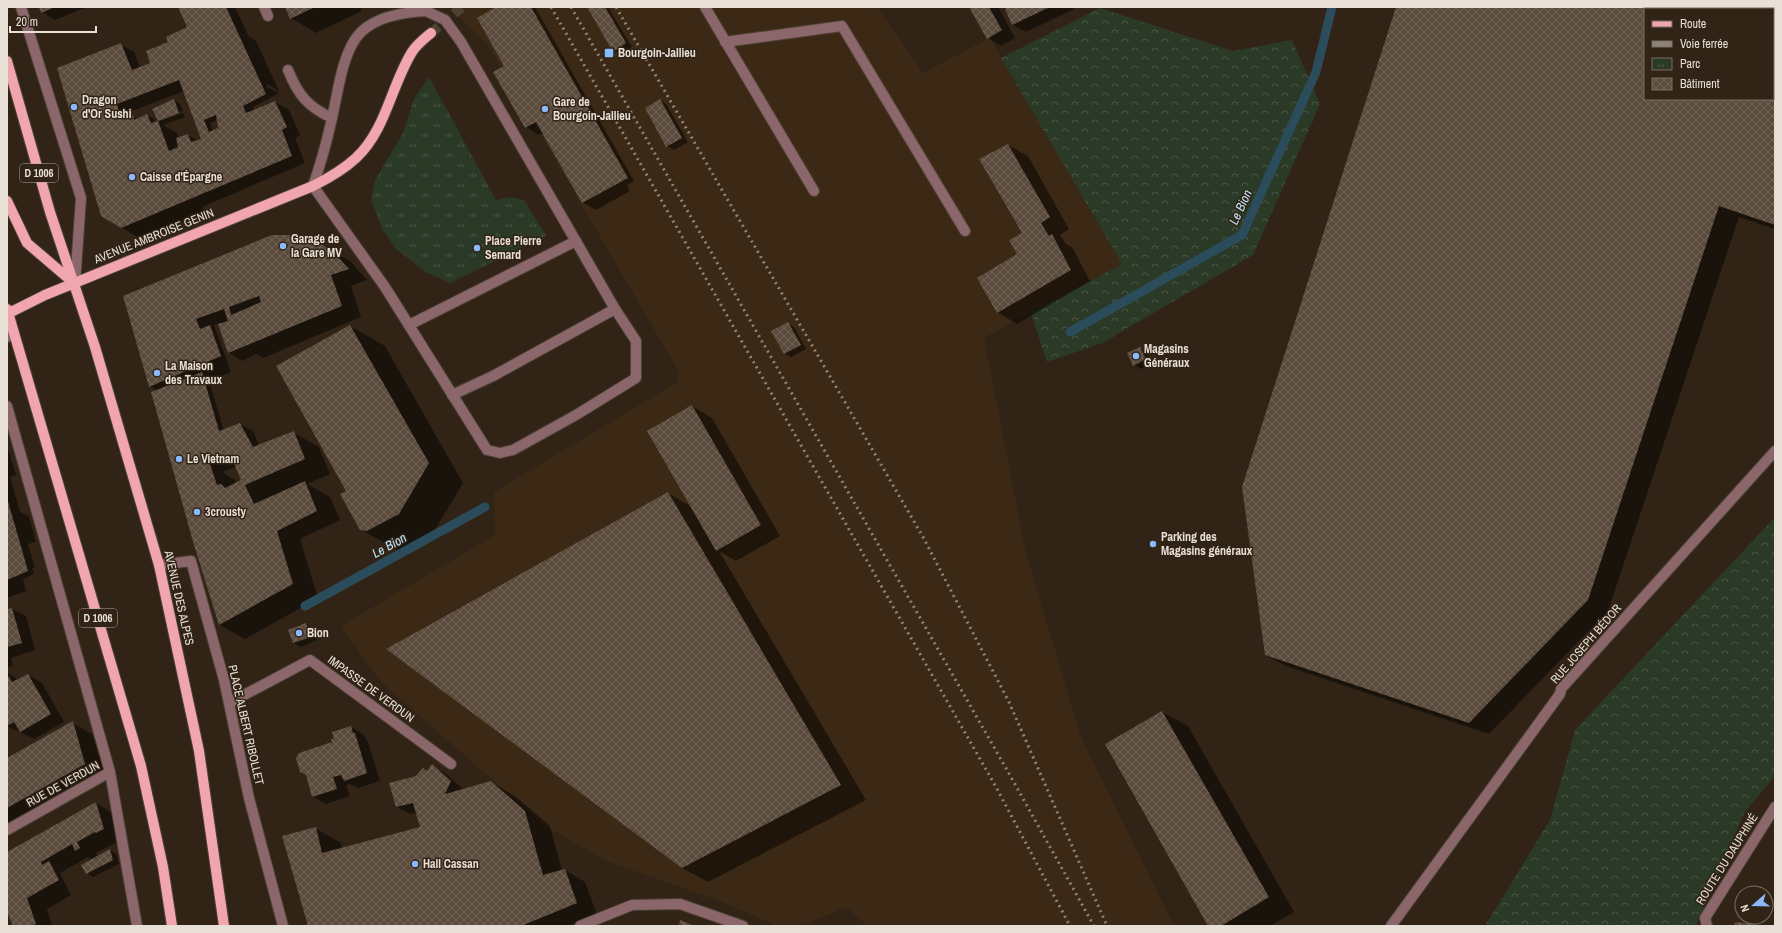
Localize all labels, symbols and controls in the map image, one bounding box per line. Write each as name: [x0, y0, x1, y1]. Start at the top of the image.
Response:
scale bar: [10, 8, 96, 34]
legend: [1644, 8, 1774, 100]
text: 20 m: [16, 14, 38, 30]
text: Route: [1680, 16, 1706, 32]
text: Voie ferrée: [1680, 36, 1728, 52]
place label: Bourgoin-Jallieu: [618, 45, 696, 61]
marker: Bourgoin-Jallieu: [603, 47, 615, 59]
text: Parc: [1680, 56, 1700, 72]
text: Bâtiment: [1680, 76, 1720, 92]
place label: Dragon d'Or Sushi: [82, 92, 132, 122]
place label: Gare de Bourgoin-Jallieu: [553, 94, 631, 124]
marker: Dragon d'Or Sushi: [69, 102, 79, 112]
marker: Gare de Bourgoin-Jallieu: [540, 104, 550, 114]
road number: D 1006: [20, 164, 58, 182]
place label: Caisse d'Épargne: [140, 169, 223, 185]
marker: Caisse d'Épargne: [127, 172, 137, 182]
water label: Le Bion: [1225, 187, 1256, 227]
street label: AVENUE AMBROISE GENIN: [91, 205, 216, 268]
place label: Garage de la Gare MV: [291, 231, 342, 261]
place label: Place Pierre Semard: [485, 233, 542, 263]
marker: Garage de la Gare MV: [278, 241, 288, 251]
marker: Place Pierre Semard: [472, 243, 482, 253]
place label: Magasins Généraux: [1144, 341, 1190, 371]
marker: Magasins Généraux: [1131, 351, 1141, 361]
place label: La Maison des Travaux: [165, 358, 222, 388]
marker: La Maison des Travaux: [152, 368, 162, 378]
place label: Le Vietnam: [187, 451, 240, 467]
marker: Le Vietnam: [174, 454, 184, 464]
place label: 3crousty: [205, 504, 247, 520]
marker: 3crousty: [192, 507, 202, 517]
water label: Le Bion: [369, 529, 409, 562]
place label: Parking des Magasins généraux: [1161, 529, 1253, 559]
marker: Parking des Magasins généraux: [1148, 539, 1158, 549]
street label: AVENUE DES ALPES: [160, 548, 198, 647]
street label: RUE JOSEPH BÉDOR: [1547, 601, 1625, 687]
road number: D 1006: [79, 609, 117, 627]
place label: Bion: [307, 625, 329, 641]
marker: Bion: [294, 628, 304, 638]
street label: IMPASSE DE VERDUN: [324, 652, 418, 726]
street label: PLACE ALBERT RIBOLLET: [224, 663, 268, 787]
street label: RUE DE VERDUN: [23, 757, 103, 811]
street label: ROUTE DU DAUPHINÉ: [1693, 811, 1761, 907]
place label: Hall Cassan: [423, 856, 479, 872]
marker: Hall Cassan: [410, 859, 420, 869]
north arrow: [1734, 885, 1774, 925]

